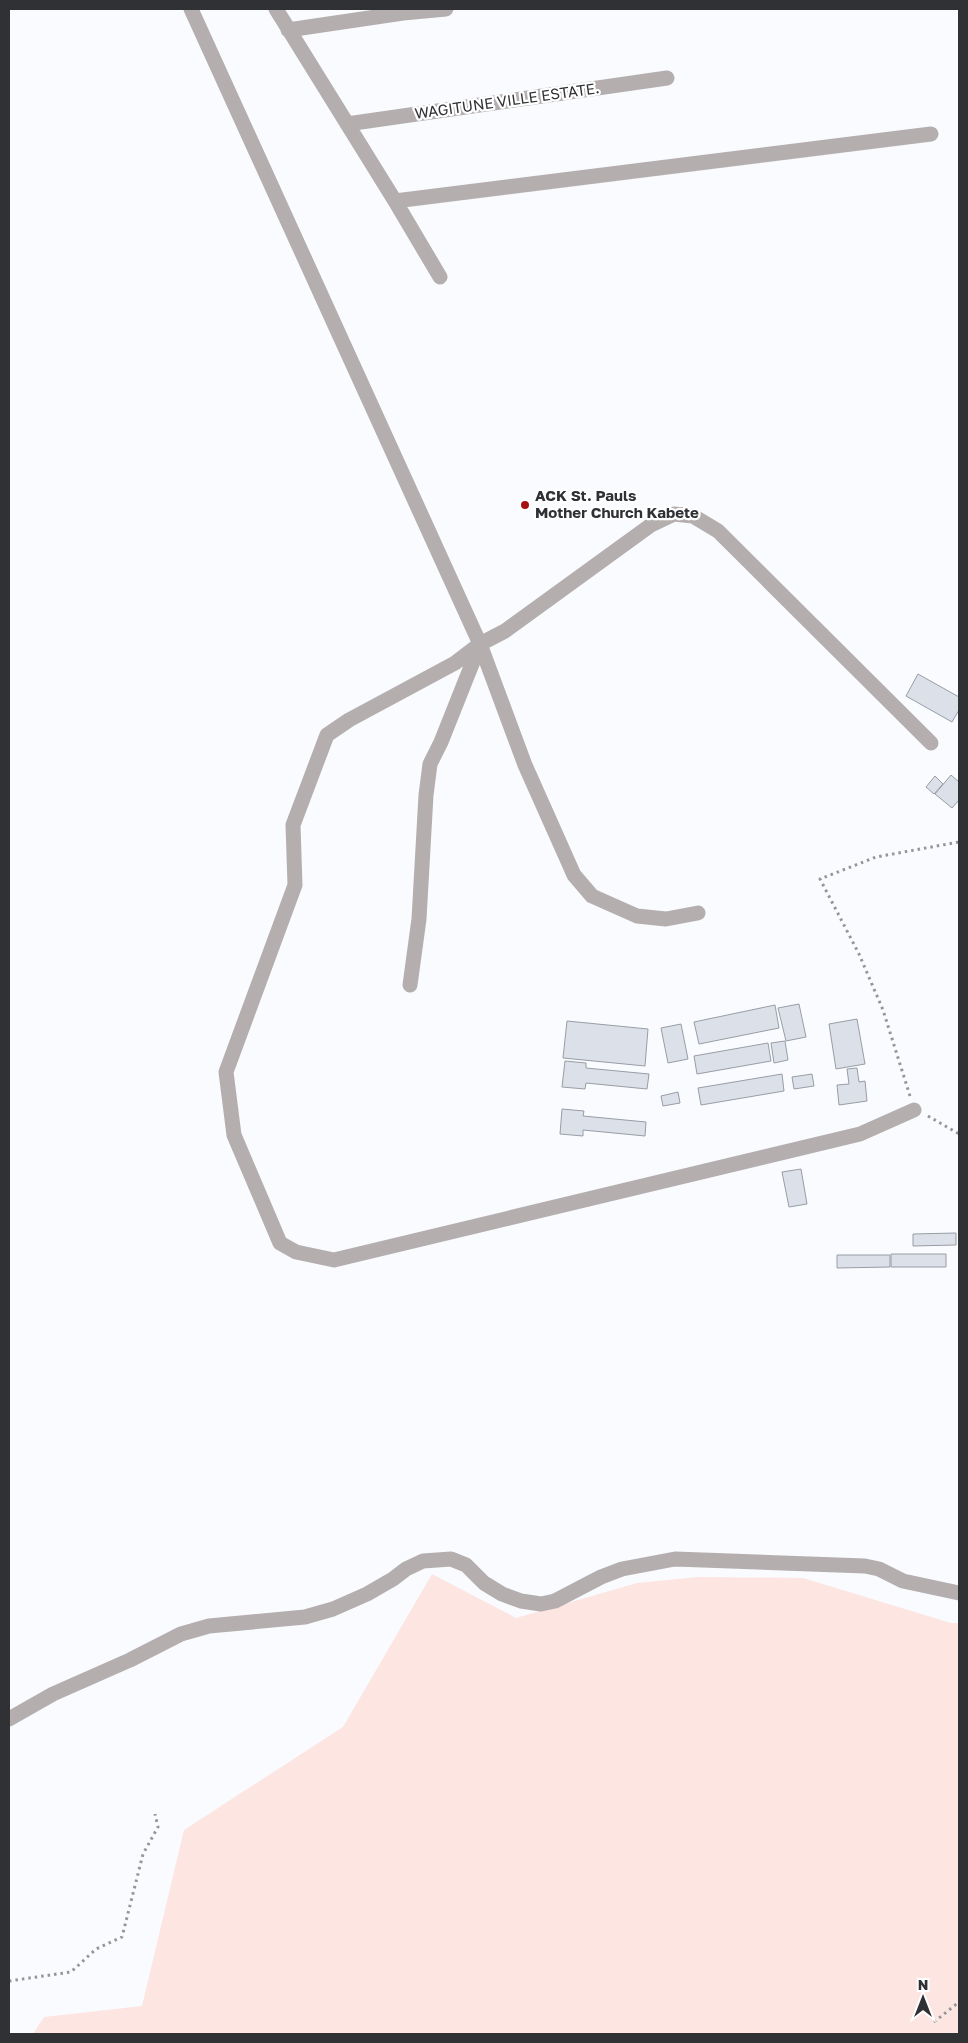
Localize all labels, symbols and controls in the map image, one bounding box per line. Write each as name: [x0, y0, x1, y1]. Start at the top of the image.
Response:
street label: WAGITUNE VILLE ESTATE.: [413, 78, 600, 122]
place label: ACK St. Pauls Mother Church Kabete: [535, 486, 699, 521]
marker: ACK St. Pauls Mother Church Kabete: [519, 499, 531, 511]
north arrow: [898, 1973, 948, 2023]
text: N: [918, 1976, 928, 1993]

